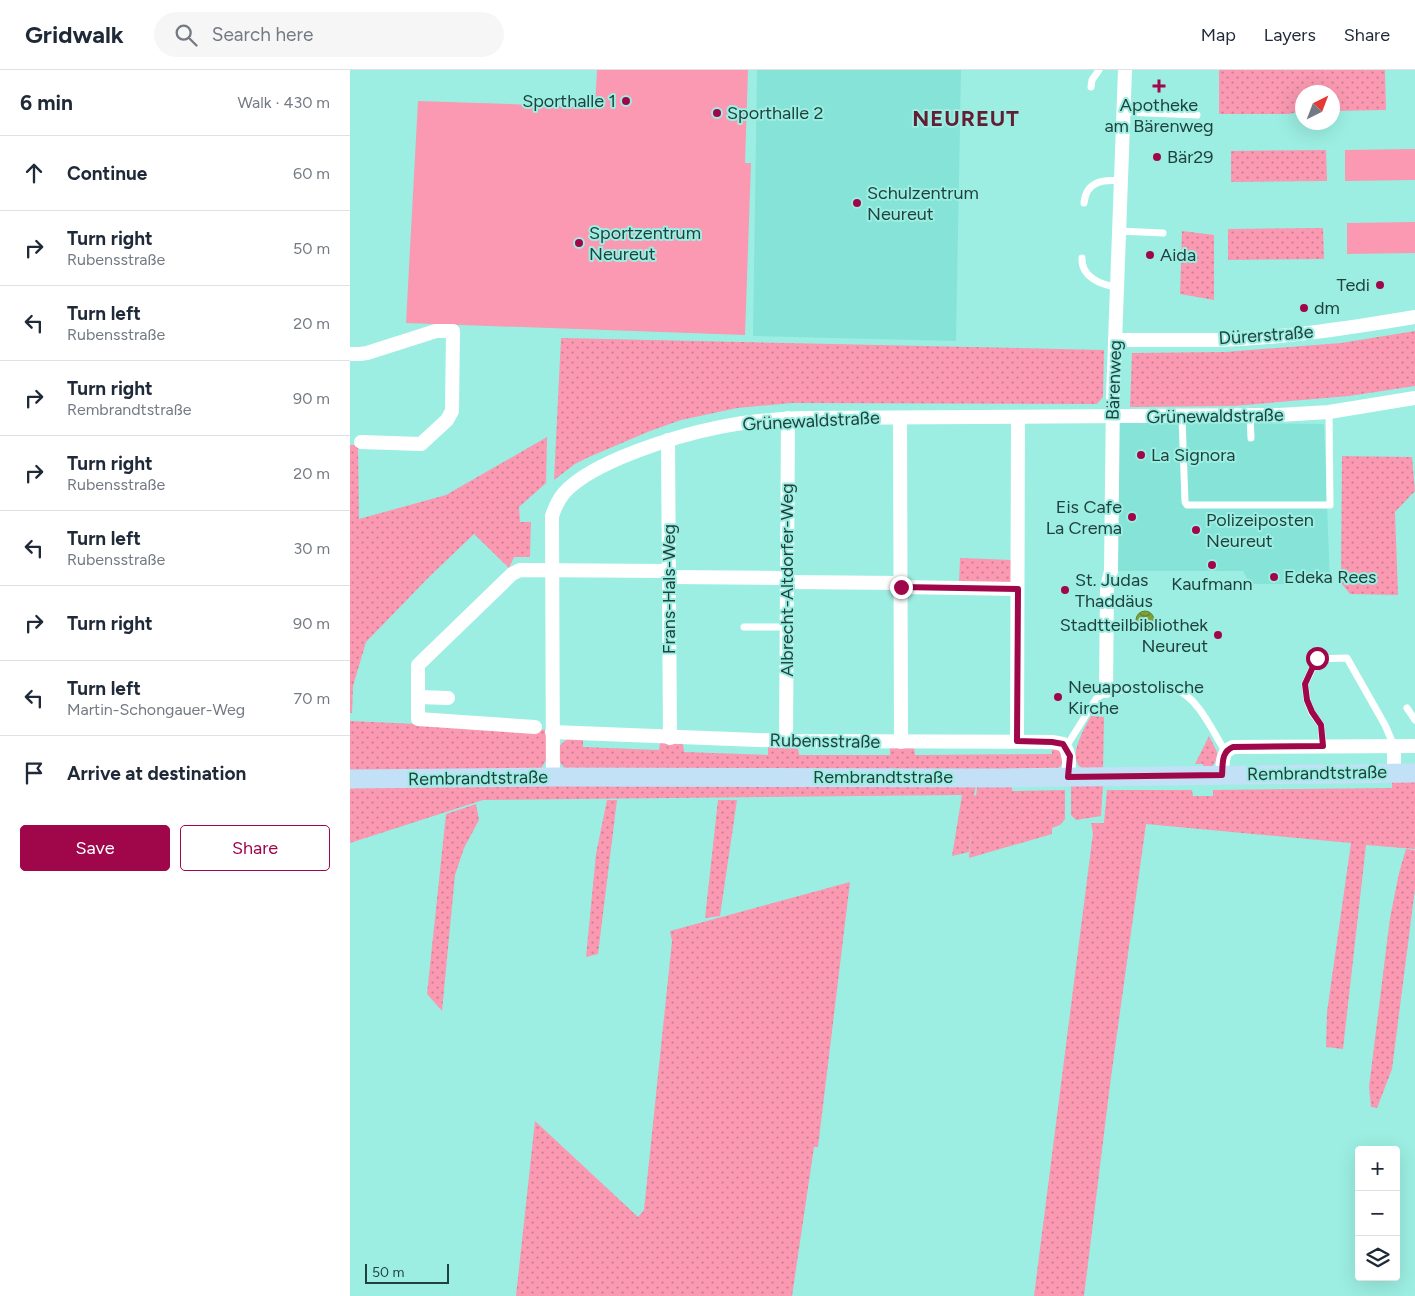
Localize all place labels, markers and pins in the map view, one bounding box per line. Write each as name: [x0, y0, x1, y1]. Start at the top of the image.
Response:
marker: Apotheke am Bärenweg: [1153, 80, 1165, 92]
place label: Sporthalle 1: [522, 90, 616, 112]
place label: Apotheke am Bärenweg: [1104, 94, 1214, 137]
marker: Sporthalle 1: [620, 95, 632, 107]
place label: Sporthalle 2: [727, 102, 824, 124]
marker: Sporthalle 2: [711, 107, 723, 119]
place label: Bär29: [1167, 146, 1214, 168]
marker: Bär29: [1151, 151, 1163, 163]
place label: Schulzentrum Neureut: [867, 182, 979, 225]
marker: Schulzentrum Neureut: [851, 197, 863, 209]
place label: Sportzentrum Neureut: [589, 222, 701, 265]
marker: Sportzentrum Neureut: [573, 237, 585, 249]
place label: Aida: [1160, 244, 1196, 266]
marker: Aida: [1144, 249, 1156, 261]
place label: Tedi: [1337, 274, 1370, 296]
marker: Tedi: [1374, 279, 1386, 291]
place label: dm: [1314, 297, 1340, 319]
marker: dm: [1298, 302, 1310, 314]
place label: La Signora: [1151, 444, 1236, 466]
marker: La Signora: [1135, 449, 1147, 461]
place label: Eis Cafe La Crema: [1046, 496, 1122, 539]
place label: Polizeiposten Neureut: [1206, 509, 1314, 552]
marker: Eis Cafe La Crema: [1126, 511, 1138, 523]
marker: Polizeiposten Neureut: [1190, 524, 1202, 536]
marker: Kaufmann: [1206, 559, 1218, 571]
place label: Edeka Rees: [1284, 566, 1377, 588]
place label: St. Judas Thaddäus: [1075, 569, 1153, 612]
marker: Edeka Rees: [1268, 571, 1280, 583]
place label: Kaufmann: [1171, 573, 1253, 595]
marker: St. Judas Thaddäus: [1059, 584, 1071, 596]
place label: Stadtteilbibliothek Neureut: [1060, 614, 1208, 657]
marker: Stadtteilbibliothek Neureut: [1212, 629, 1224, 641]
place label: Neuapostolische Kirche: [1068, 676, 1204, 719]
marker: Neuapostolische Kirche: [1052, 691, 1064, 703]

